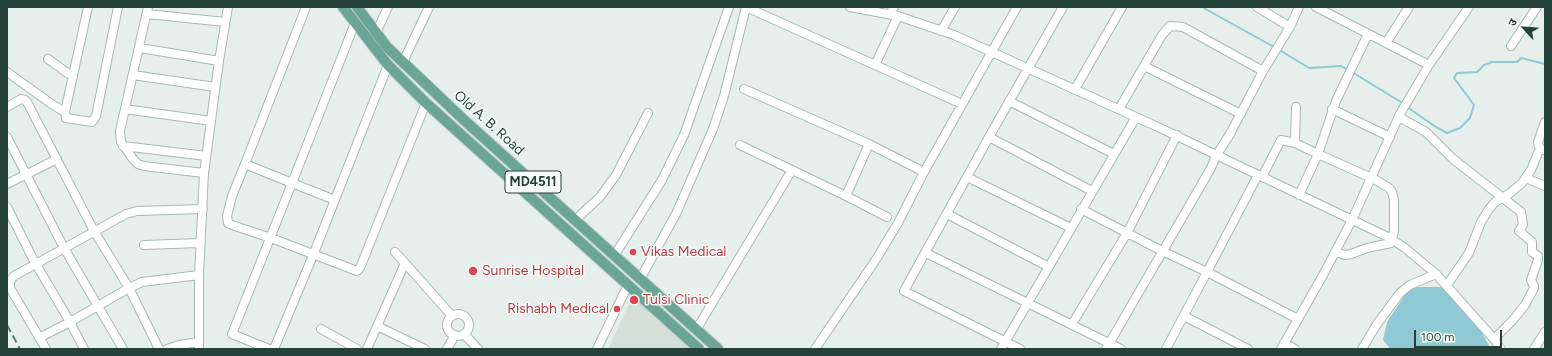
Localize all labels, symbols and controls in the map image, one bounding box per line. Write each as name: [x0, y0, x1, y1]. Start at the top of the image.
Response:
north arrow: [1504, 8, 1544, 48]
text: उ: [1506, 17, 1520, 28]
street label: Old A. B. Road: [450, 87, 528, 159]
road number: MD4511: [505, 171, 561, 193]
place label: Vikas Medical: [641, 244, 726, 260]
marker: Vikas Medical: [628, 247, 638, 257]
place label: Sunrise Hospital: [482, 263, 584, 279]
marker: Sunrise Hospital: [467, 265, 479, 277]
place label: Tulsi Clinic: [643, 292, 709, 308]
marker: Tulsi Clinic: [628, 294, 640, 306]
place label: Rishabh Medical: [507, 301, 609, 317]
marker: Rishabh Medical: [612, 304, 622, 314]
scale bar: [1416, 322, 1504, 348]
text: 100 m: [1421, 330, 1455, 344]

